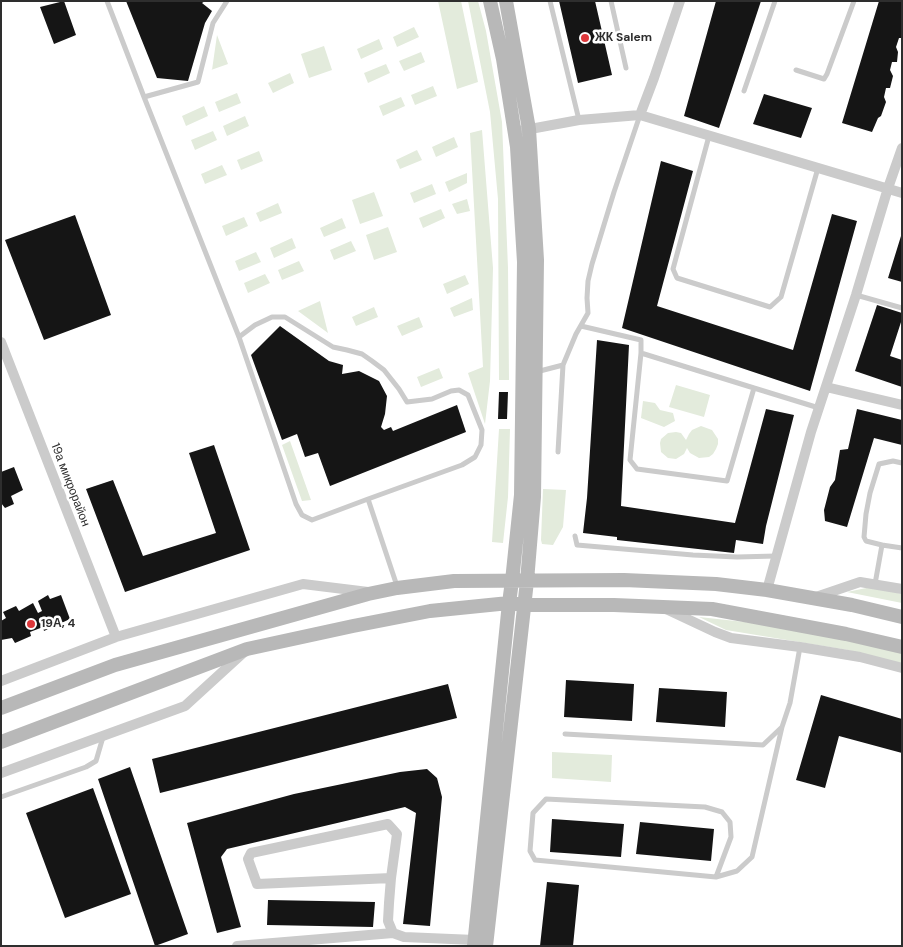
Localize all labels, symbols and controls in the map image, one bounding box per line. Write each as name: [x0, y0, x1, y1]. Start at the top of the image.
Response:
place label: ЖК Salem: [595, 31, 652, 45]
marker: ЖК Salem: [579, 32, 591, 44]
street label: 19а микрорайон: [48, 441, 92, 529]
place label: 19А, 4: [41, 617, 75, 631]
marker: 19А, 4: [25, 618, 37, 630]

